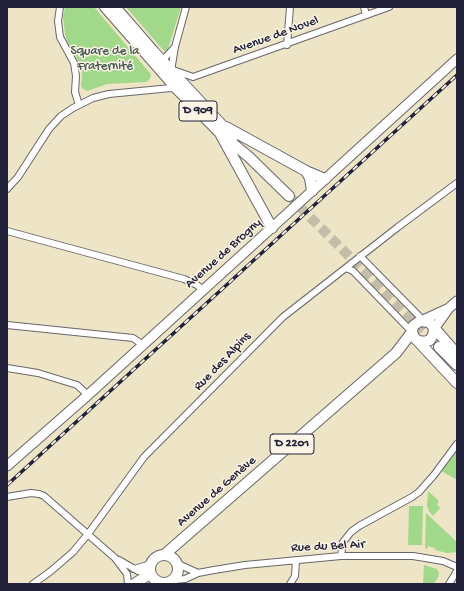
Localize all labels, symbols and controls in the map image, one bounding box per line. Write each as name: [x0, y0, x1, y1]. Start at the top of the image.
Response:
street label: Avenue de Novel: [231, 13, 321, 59]
park label: Square de la Fraternité: [71, 44, 139, 75]
road number: D 909: [179, 101, 217, 121]
street label: Avenue de Brogny: [183, 216, 265, 292]
street label: Rue des Alpins: [191, 329, 255, 395]
road number: D 2201: [270, 434, 314, 454]
street label: Avenue de Genève: [174, 453, 260, 531]
street label: Rue du Bel Air: [291, 537, 365, 557]

